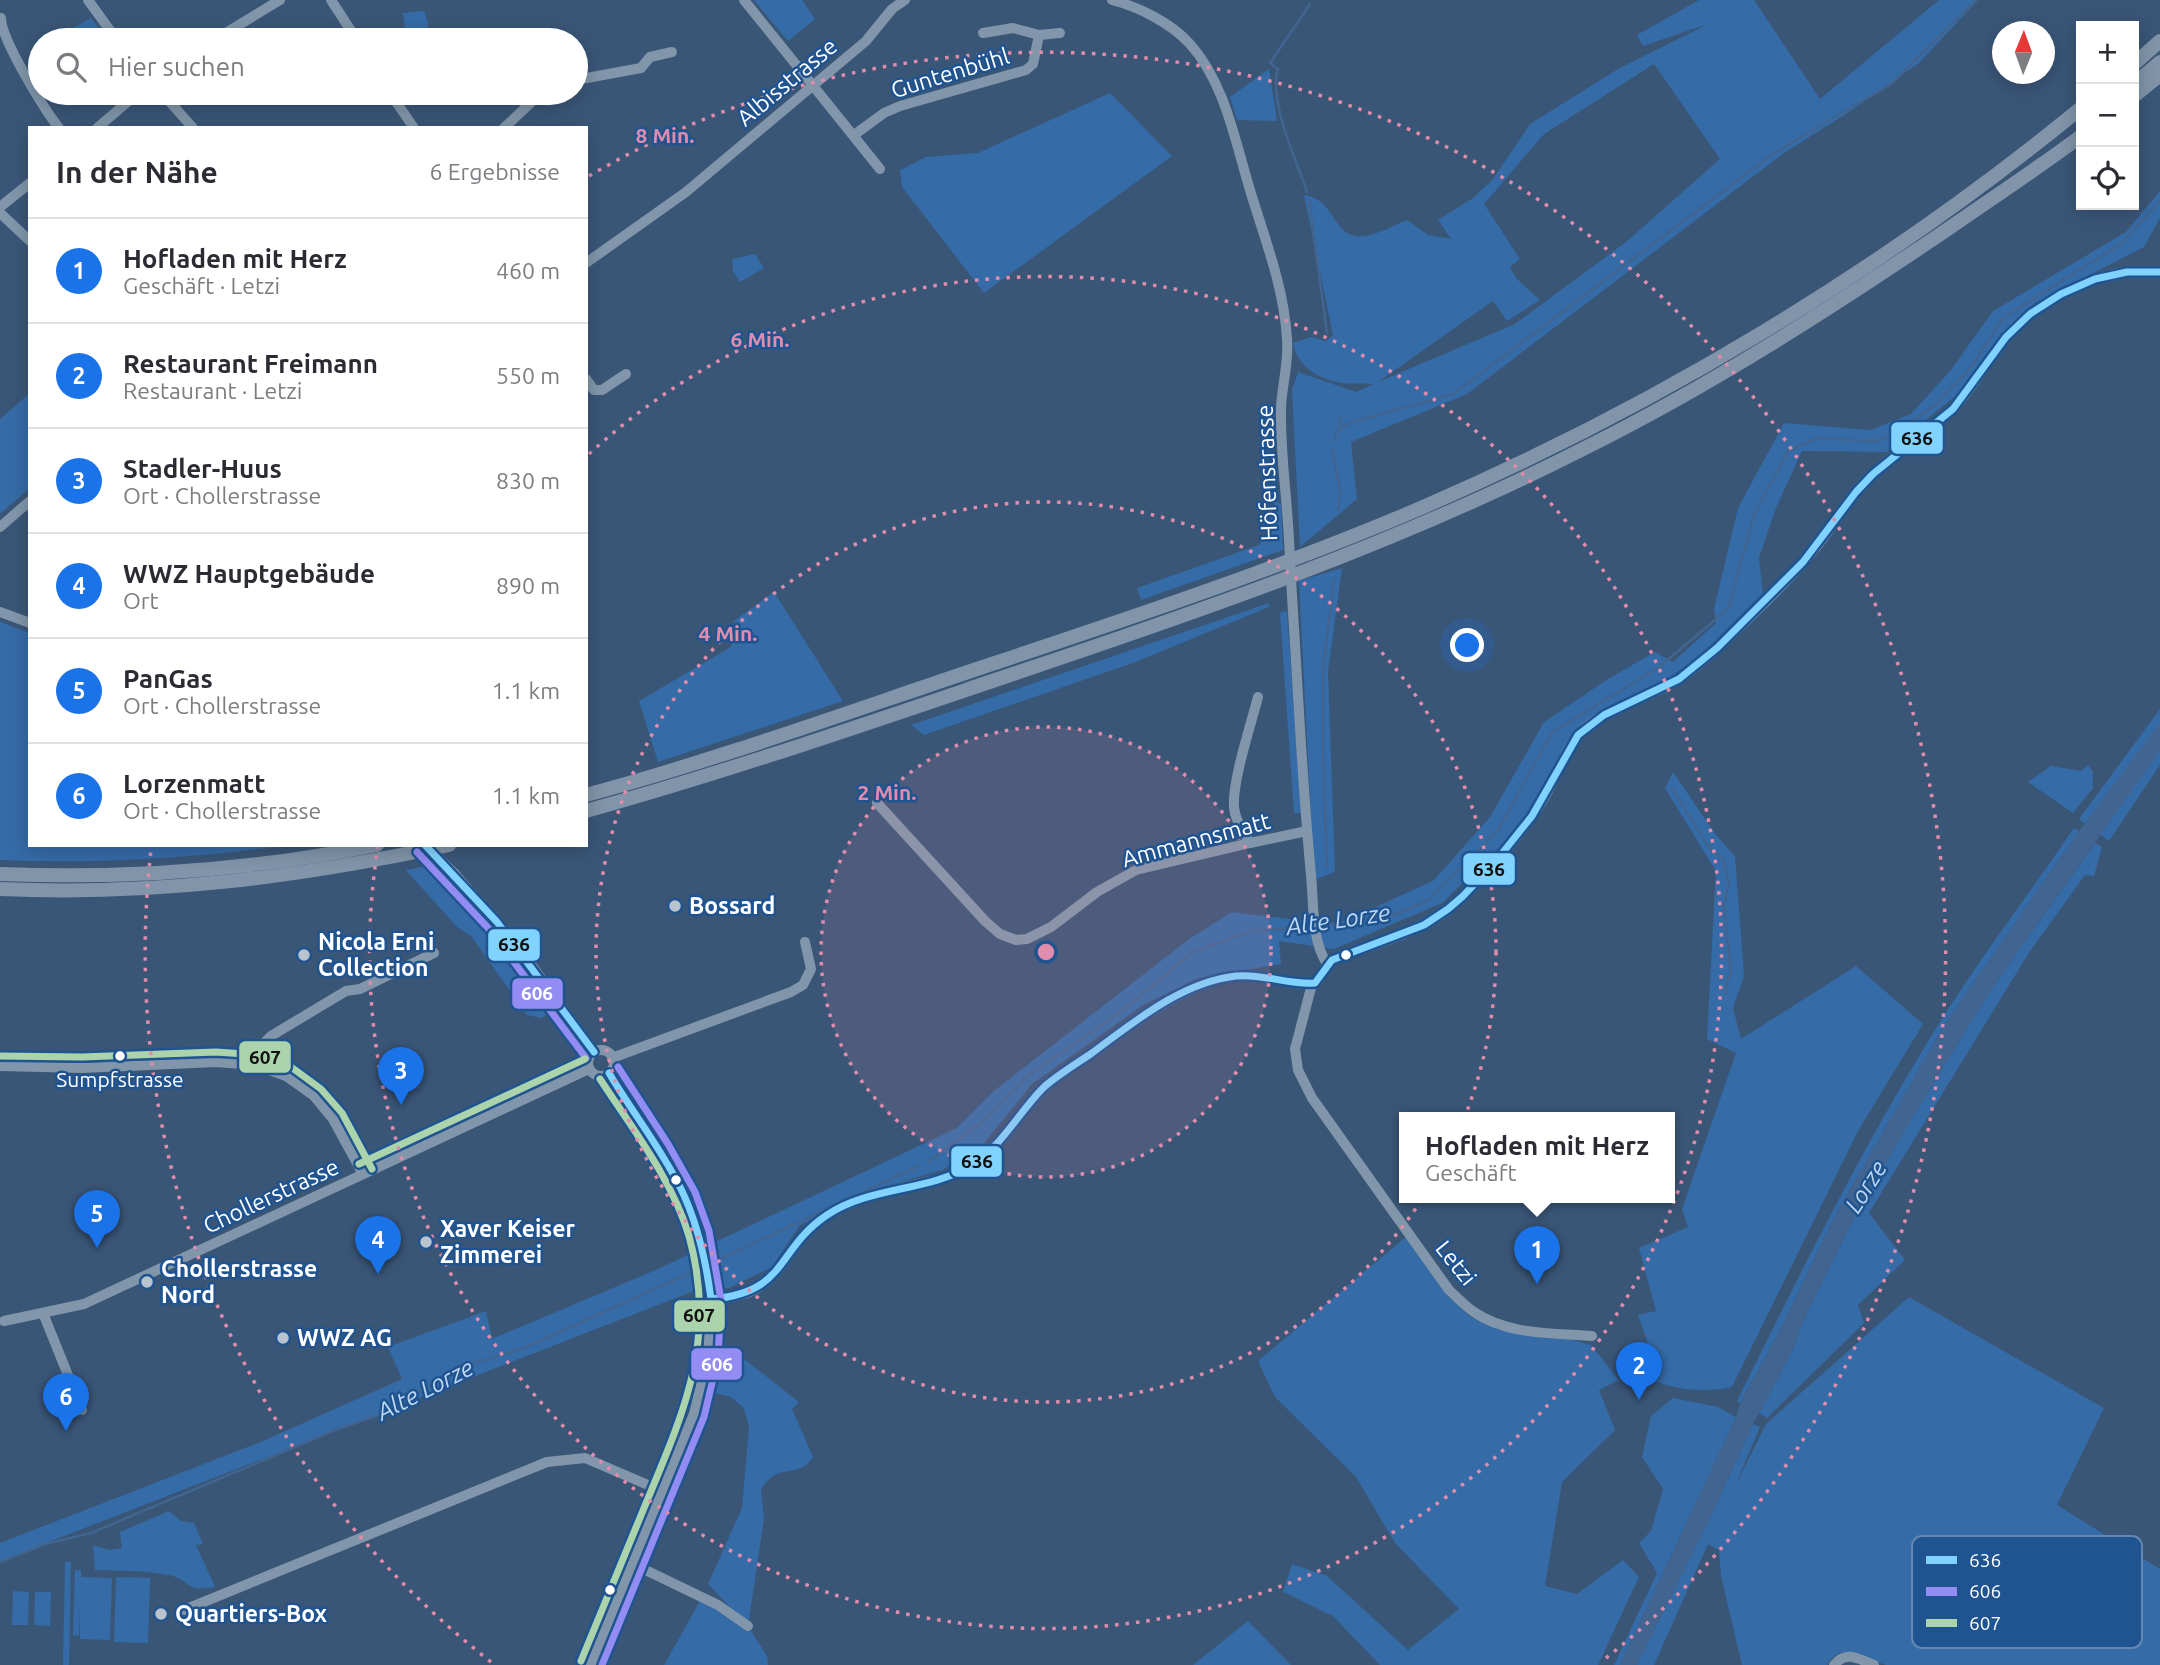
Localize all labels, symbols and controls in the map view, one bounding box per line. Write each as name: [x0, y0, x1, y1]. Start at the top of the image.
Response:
north arrow: [1992, 21, 2055, 84]
map controls: [2076, 21, 2139, 210]
button: +: [2076, 21, 2139, 84]
search box: [28, 28, 588, 105]
street label: Albisstrasse: [732, 33, 842, 130]
street label: Guntenbühl: [888, 43, 1012, 102]
icon: search: [52, 48, 90, 86]
text: Hier suchen: [108, 52, 245, 81]
button: −: [2076, 84, 2139, 147]
text: 8 Min.: [636, 123, 694, 147]
button: locate: [2076, 147, 2139, 210]
text: In der Nähe: [56, 155, 218, 189]
text: 6 Ergebnisse: [429, 159, 560, 184]
text: Hofladen mit Herz: [123, 244, 347, 273]
text: 1: [73, 258, 85, 283]
text: 460 m: [496, 258, 560, 283]
text: Geschäft · Letzi: [123, 273, 280, 298]
text: 6 Min.: [731, 327, 789, 351]
text: Restaurant Freimann: [123, 349, 378, 378]
text: 2: [73, 363, 85, 388]
text: 550 m: [496, 363, 560, 388]
text: Restaurant · Letzi: [123, 378, 302, 403]
street label: Höfenstrasse: [1252, 404, 1281, 542]
line badge: 636: [1890, 421, 1944, 455]
text: 636: [1901, 427, 1933, 449]
text: Stadler-Huus: [123, 454, 282, 483]
text: 3: [73, 468, 85, 493]
text: 830 m: [496, 468, 560, 493]
text: Ort · Chollerstrasse: [123, 483, 321, 508]
text: WWZ Hauptgebäude: [123, 559, 375, 588]
text: 4: [73, 573, 85, 598]
text: 890 m: [496, 573, 560, 598]
text: Ort: [123, 588, 159, 613]
text: 4 Min.: [699, 621, 757, 645]
your location: [1450, 628, 1484, 662]
text: PanGas: [123, 664, 213, 693]
text: 5: [73, 678, 85, 703]
text: 1.1 km: [492, 678, 560, 703]
text: Ort · Chollerstrasse: [123, 693, 321, 718]
text: Lorzenmatt: [123, 769, 265, 798]
text: 2 Min.: [858, 780, 916, 804]
text: 6: [73, 783, 85, 808]
text: 1.1 km: [492, 783, 560, 808]
text: Ort · Chollerstrasse: [123, 798, 321, 823]
street label: Ammannsmatt: [1119, 808, 1273, 871]
line badge: 636: [1462, 852, 1516, 886]
text: 636: [1473, 858, 1505, 880]
place label: Bossard: [689, 893, 775, 918]
marker: Bossard: [667, 898, 683, 914]
water label: Alte Lorze: [1283, 899, 1392, 940]
line badge: 636: [487, 928, 541, 962]
place label: Nicola Erni Collection: [318, 929, 434, 980]
text: 636: [498, 933, 530, 955]
centre of rings: [1034, 940, 1058, 964]
marker: Nicola Erni Collection: [296, 947, 312, 963]
unlabelled marker: [1339, 948, 1353, 962]
line badge: 606: [511, 977, 564, 1010]
text: 606: [521, 982, 553, 1004]
line badge: 607: [238, 1040, 292, 1074]
text: 607: [249, 1046, 281, 1068]
pin: 3: [378, 1047, 424, 1105]
marker: Sumpfstrasse: [113, 1049, 127, 1063]
place label: Sumpfstrasse: [56, 1067, 184, 1091]
popup: [1399, 1112, 1675, 1203]
text: Hofladen mit Herz: [1425, 1131, 1649, 1160]
line badge: 636: [950, 1145, 1003, 1178]
text: 636: [961, 1150, 993, 1172]
street label: Chollerstrasse: [199, 1153, 342, 1238]
water label: Lorze: [1839, 1156, 1892, 1218]
text: Geschäft: [1425, 1160, 1516, 1185]
unlabelled marker: [669, 1173, 683, 1187]
pin: 5: [74, 1190, 120, 1248]
pin: 4: [355, 1216, 401, 1274]
place label: Xaver Keiser Zimmerei: [440, 1216, 575, 1267]
pin: 1: [1514, 1226, 1560, 1284]
marker: Xaver Keiser Zimmerei: [418, 1234, 434, 1250]
street label: Letzi: [1431, 1236, 1482, 1290]
place label: Chollerstrasse Nord: [161, 1256, 317, 1307]
marker: Chollerstrasse Nord: [139, 1274, 155, 1290]
line badge: 607: [673, 1299, 726, 1333]
text: 607: [683, 1304, 715, 1326]
place label: WWZ AG: [297, 1325, 392, 1350]
marker: WWZ AG: [275, 1330, 291, 1346]
pin: 2: [1616, 1342, 1662, 1400]
line badge: 606: [690, 1347, 743, 1381]
text: 606: [701, 1353, 733, 1375]
water label: Alte Lorze: [371, 1354, 478, 1426]
pin: 6: [43, 1373, 89, 1431]
legend: [1912, 1536, 2142, 1648]
text: 636: [1969, 1549, 2001, 1571]
text: 606: [1969, 1580, 2001, 1602]
unlabelled marker: [603, 1583, 617, 1597]
place label: Quartiers-Box: [175, 1601, 328, 1626]
marker: Quartiers-Box: [153, 1606, 169, 1622]
text: 607: [1969, 1612, 2001, 1634]

